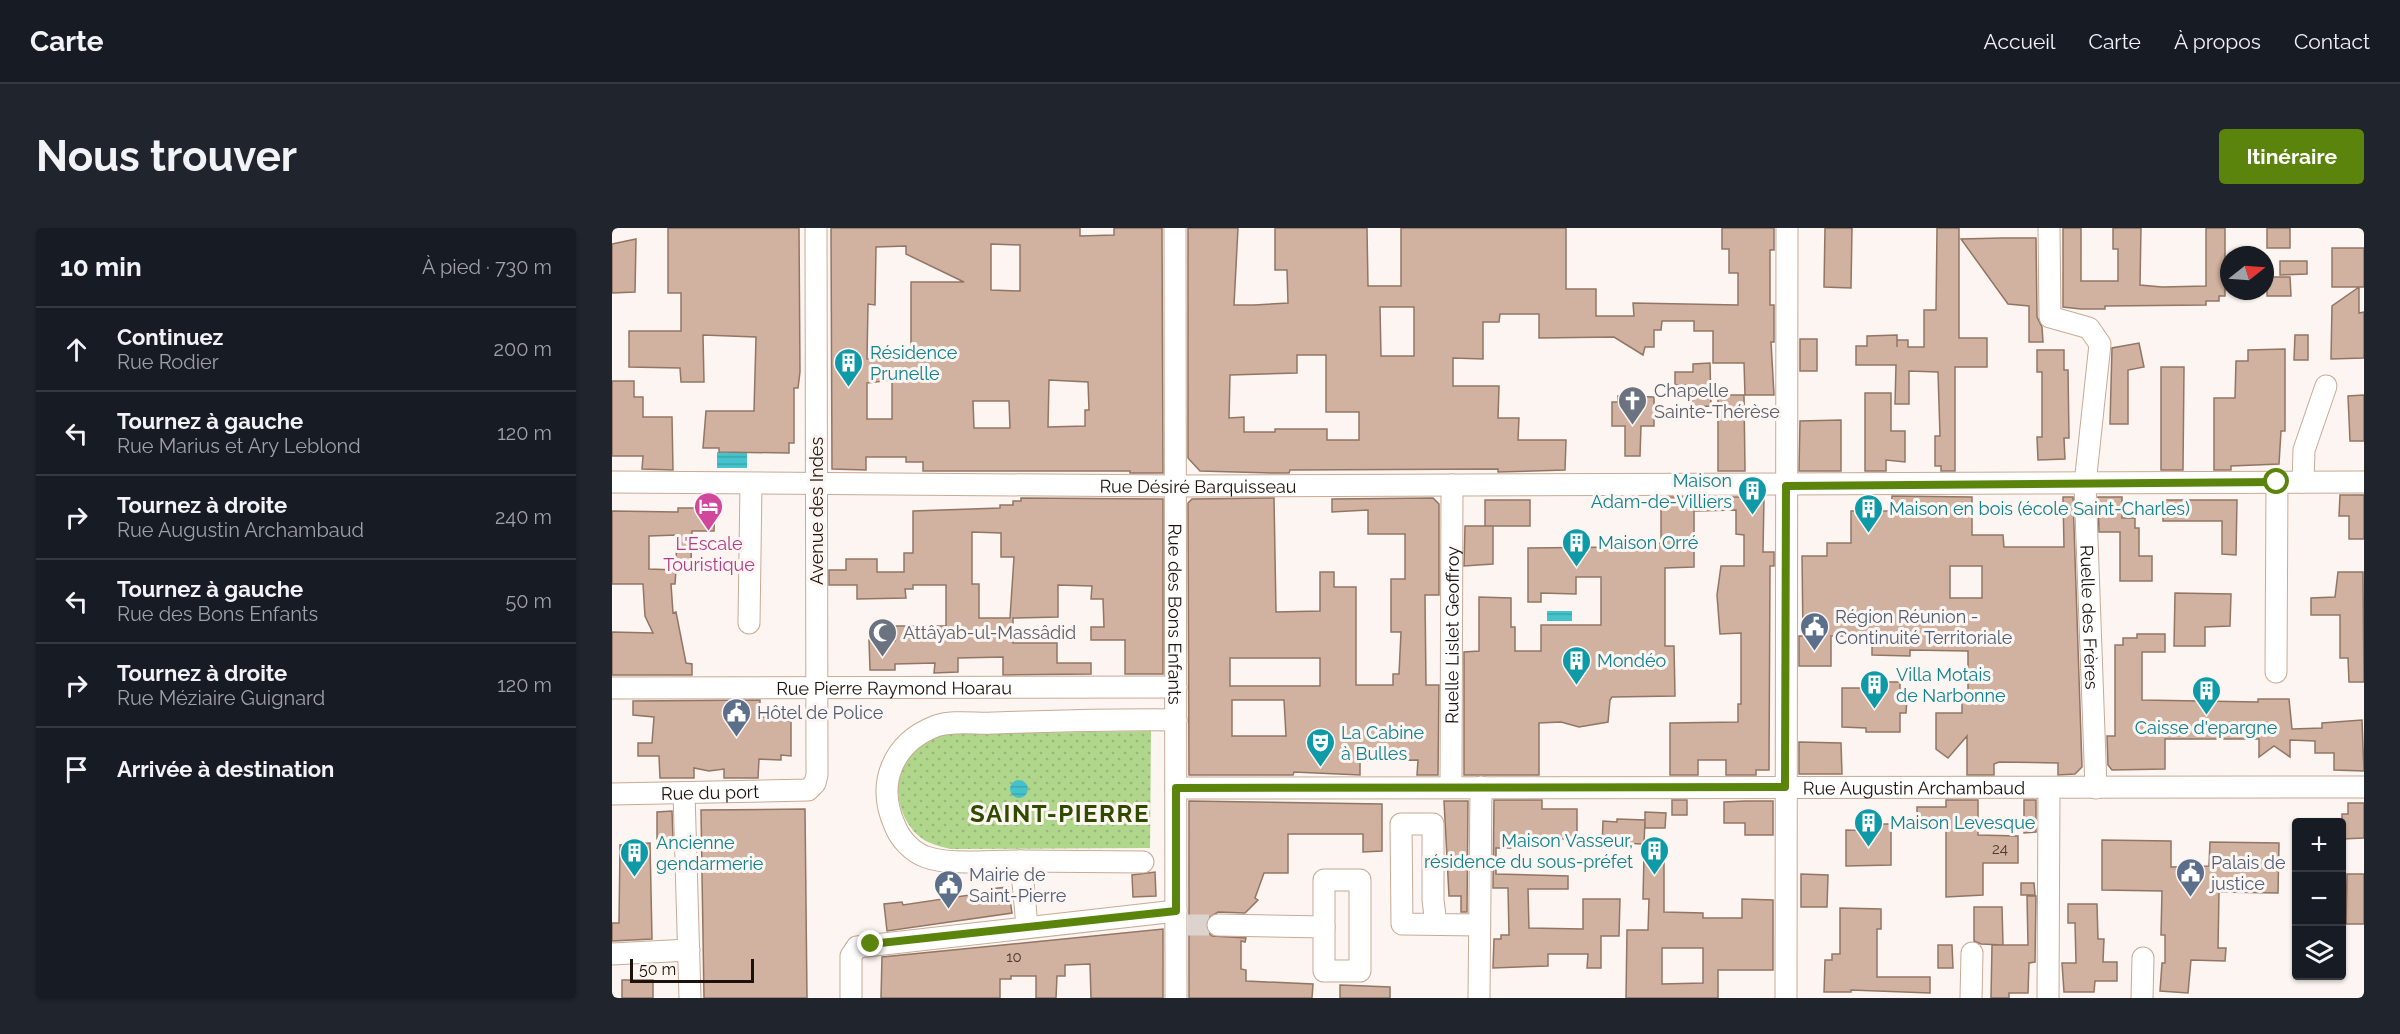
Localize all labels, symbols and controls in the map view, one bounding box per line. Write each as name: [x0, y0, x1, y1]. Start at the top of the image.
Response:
text: Carte: [30, 25, 103, 58]
text: Accueil: [1984, 29, 2056, 54]
text: Carte: [2089, 29, 2141, 54]
text: À propos: [2174, 29, 2261, 54]
text: Contact: [2294, 29, 2370, 54]
button: Itinéraire: [2219, 129, 2364, 184]
text: Nous trouver: [36, 132, 297, 181]
north arrow: [2220, 246, 2274, 300]
text: 10 min: [60, 252, 142, 282]
text: À pied · 730 m: [422, 255, 552, 279]
text: Continuez: [117, 324, 223, 350]
icon: ahead: [60, 333, 93, 366]
text: 200 m: [494, 337, 552, 361]
place label: Résidence Prunelle: [870, 342, 958, 384]
building icon: Résidence Prunelle: [833, 346, 865, 388]
text: Rue Rodier: [117, 350, 219, 374]
place label: Chapelle Sainte-Thérèse: [1654, 380, 1780, 422]
church icon: Chapelle Sainte-Thérèse: [1617, 384, 1649, 426]
text: Tournez à gauche: [117, 408, 303, 434]
icon: left: [60, 417, 93, 450]
text: 120 m: [497, 421, 552, 445]
text: Rue Marius et Ary Leblond: [117, 434, 361, 458]
street label: Avenue des Indes: [806, 437, 827, 585]
route start: [2263, 468, 2289, 494]
place label: Maison Adam-de-Villiers: [1591, 470, 1732, 512]
building icon: Maison Adam-de-Villiers: [1737, 474, 1769, 516]
street label: Rue Désiré Barquisseau: [1099, 475, 1296, 497]
hotel icon: L'Escale Touristique: [693, 490, 725, 532]
text: Tournez à droite: [117, 492, 287, 518]
building icon: Maison en bois (école Saint-Charles): [1852, 492, 1884, 534]
place label: Maison en bois (école Saint-Charles): [1889, 498, 2190, 519]
icon: right: [60, 501, 93, 534]
text: 240 m: [495, 505, 552, 529]
text: Rue Augustin Archambaud: [117, 518, 364, 542]
street label: Rue des Bons Enfants: [1165, 523, 1186, 705]
building icon: Maison Orré: [1561, 526, 1593, 568]
place label: Maison Orré: [1598, 532, 1699, 553]
place label: L'Escale Touristique: [663, 533, 755, 575]
street label: Ruelle des Frères: [2077, 544, 2103, 690]
street label: Ruelle Lislet Geoffroy: [1441, 546, 1462, 724]
text: Tournez à gauche: [117, 576, 303, 602]
icon: left: [60, 585, 93, 618]
text: 50 m: [505, 589, 552, 613]
text: Rue des Bons Enfants: [117, 602, 318, 626]
place label: Région Réunion - Continuité Territoriale: [1835, 606, 2013, 648]
public building icon: Région Réunion - Continuité Territoriale: [1798, 610, 1830, 652]
mosque icon: Attâyab-ul-Massâdid: [866, 616, 898, 658]
place label: Attâyab-ul-Massâdid: [903, 622, 1076, 643]
building icon: Mondéo: [1560, 644, 1592, 686]
place label: Mondéo: [1597, 650, 1667, 671]
text: Tournez à droite: [117, 660, 287, 686]
place label: Villa Motais de Narbonne: [1896, 664, 2006, 706]
building icon: Villa Motais de Narbonne: [1859, 668, 1891, 710]
icon: right: [60, 669, 93, 702]
text: 120 m: [497, 673, 552, 697]
building icon: Caisse d'epargne: [2190, 674, 2222, 716]
street label: Rue Pierre Raymond Hoarau: [776, 677, 1012, 698]
text: Rue Méziaire Guignard: [117, 686, 325, 710]
public building icon: Hôtel de Police: [720, 696, 752, 738]
place label: Hôtel de Police: [757, 702, 884, 723]
place label: Caisse d'epargne: [2135, 717, 2278, 738]
place label: La Cabine à Bulles: [1341, 722, 1425, 764]
theatre icon: La Cabine à Bulles: [1304, 726, 1336, 768]
icon: arrive: [60, 753, 93, 786]
text: Arrivée à destination: [117, 756, 334, 782]
street label: Rue Augustin Archambaud: [1803, 777, 2025, 798]
street label: Rue du port: [661, 781, 759, 803]
district label: SAINT-PIERRE: [970, 799, 1150, 828]
building icon: Maison Levesque: [1853, 806, 1885, 848]
place label: Maison Levesque: [1890, 812, 2036, 833]
map controls: [2292, 818, 2346, 980]
button: +: [2292, 818, 2346, 872]
place label: Maison Vasseur, résidence du sous-préfet: [1424, 830, 1633, 872]
place label: Ancienne gendarmerie: [656, 832, 764, 874]
building icon: Maison Vasseur, résidence du sous-préfet: [1638, 834, 1670, 876]
building icon: Ancienne gendarmerie: [619, 836, 651, 878]
house number: 24: [1992, 840, 2008, 858]
place label: Palais de justice: [2208, 852, 2286, 894]
public building icon: Palais de justice: [2174, 856, 2206, 898]
place label: Mairie de Saint-Pierre: [969, 864, 1067, 906]
public building icon: Mairie de Saint-Pierre: [932, 868, 964, 910]
button: −: [2292, 872, 2346, 926]
button: layers: [2292, 926, 2346, 980]
route end: [857, 930, 883, 956]
house number: 10: [1006, 948, 1022, 966]
scale bar: [630, 956, 754, 984]
text: 50 m: [639, 960, 676, 979]

